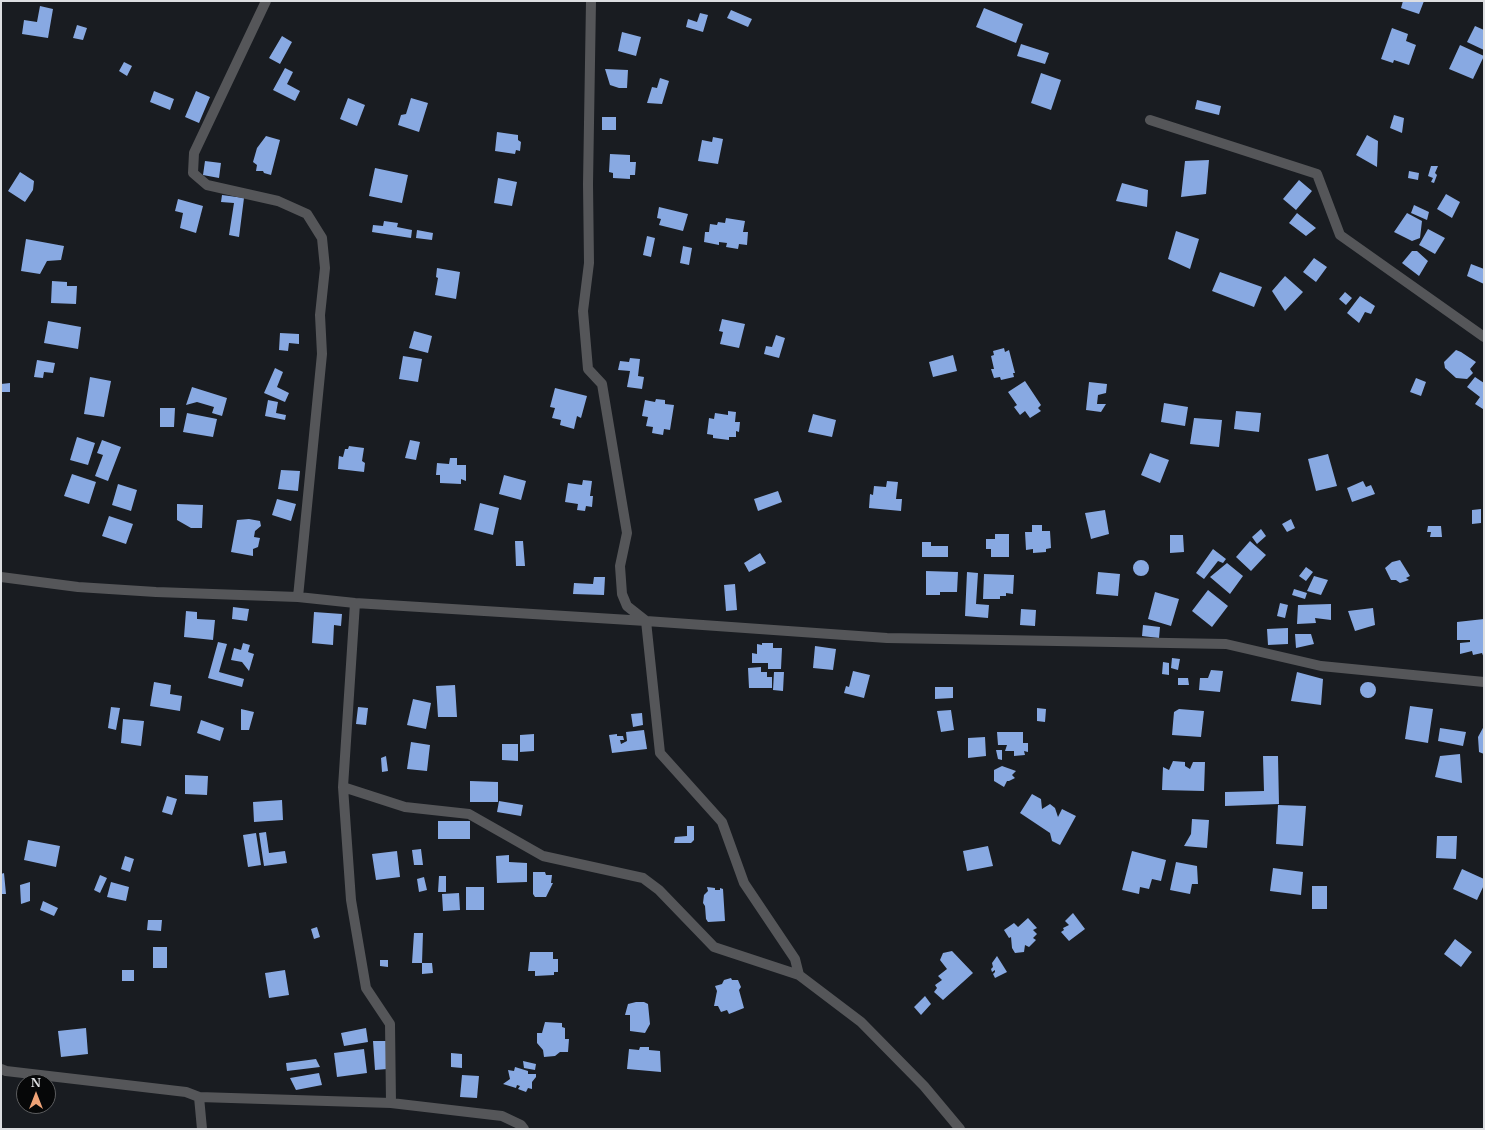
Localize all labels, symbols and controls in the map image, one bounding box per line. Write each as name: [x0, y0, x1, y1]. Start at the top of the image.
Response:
north arrow: [16, 1074, 56, 1114]
text: N: [31, 1076, 41, 1090]

